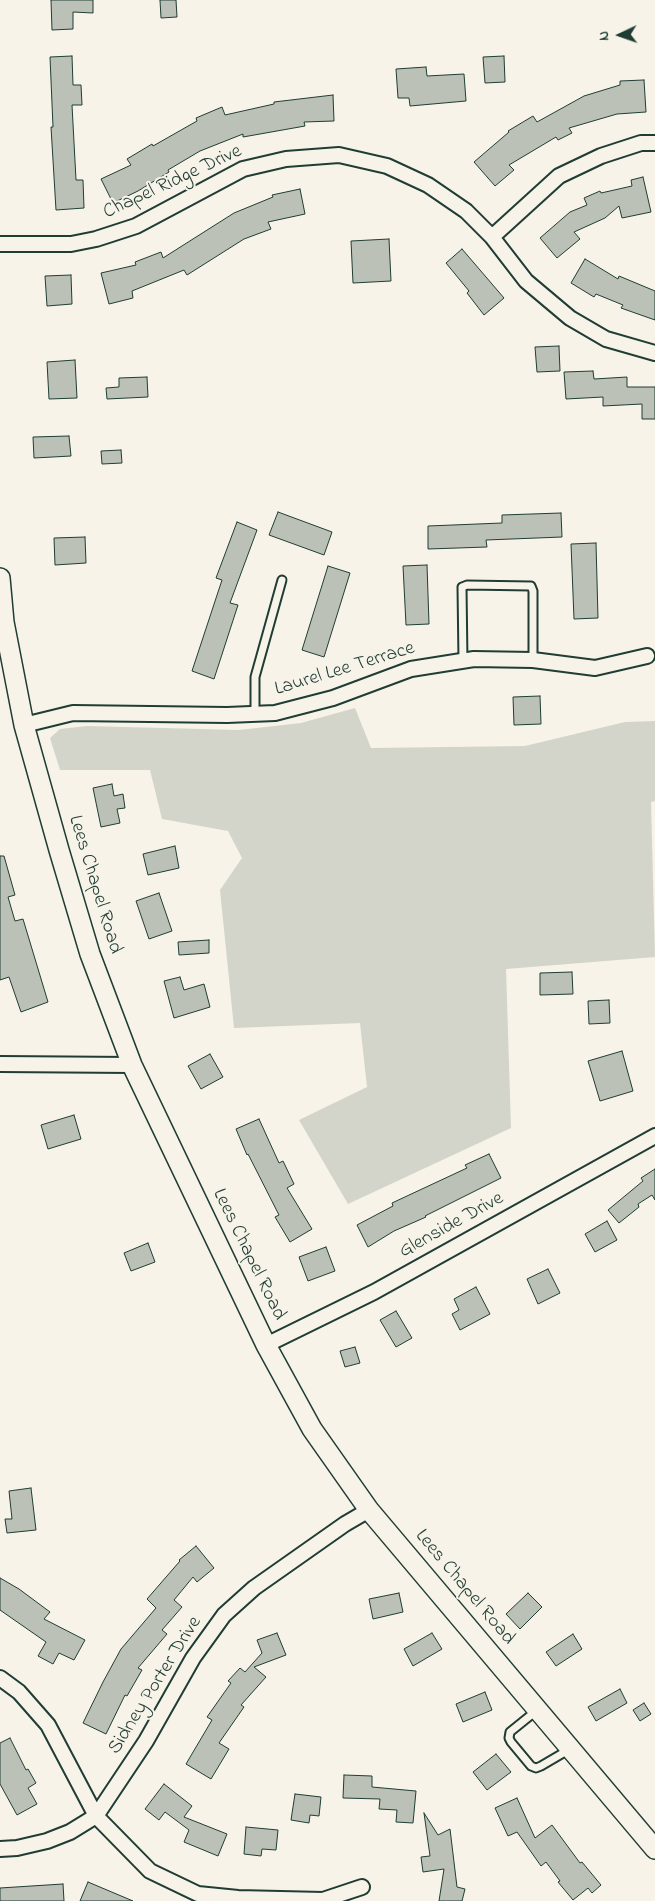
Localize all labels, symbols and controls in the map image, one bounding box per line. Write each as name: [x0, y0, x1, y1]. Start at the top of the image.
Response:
north arrow: [595, 10, 645, 60]
text: N: [594, 31, 615, 41]
street label: Chapel Ridge Drive: [100, 140, 246, 226]
street label: Laurel Lee Terrace: [272, 637, 418, 703]
street label: Lees Chapel Road: [62, 813, 126, 957]
street label: Lees Chapel Road: [206, 1185, 290, 1325]
street label: Glenside Drive: [396, 1188, 508, 1264]
street label: Lees Chapel Road: [409, 1525, 519, 1651]
street label: Sidney Porter Drive: [104, 1613, 208, 1759]

